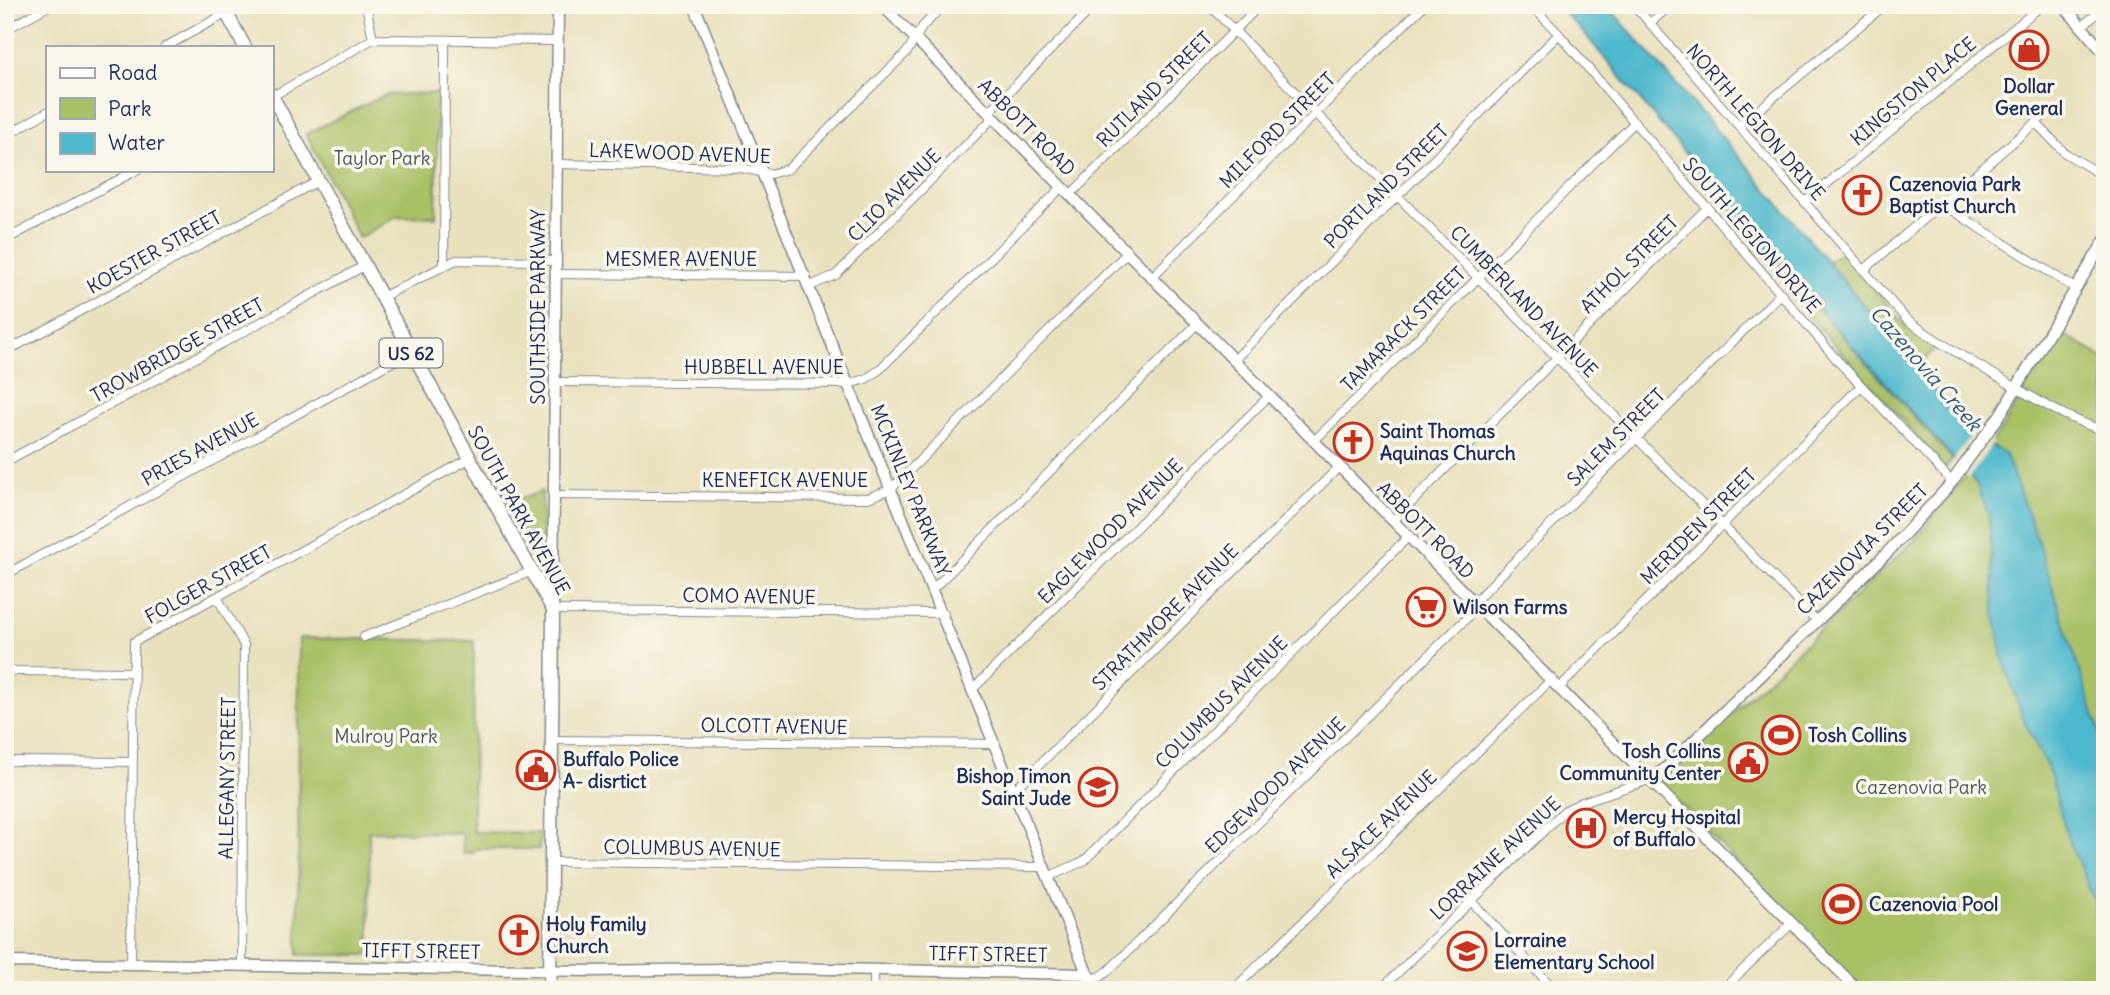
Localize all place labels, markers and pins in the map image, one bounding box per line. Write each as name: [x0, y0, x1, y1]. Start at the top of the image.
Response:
shop icon: Dollar General: [2008, 29, 2050, 71]
place label: Dollar General: [1995, 74, 2063, 120]
place label: Cazenovia Park Baptist Church: [1889, 172, 2021, 218]
church icon: Cazenovia Park Baptist Church: [1841, 174, 1883, 216]
place label: Saint Thomas Aquinas Church: [1380, 419, 1516, 465]
church icon: Saint Thomas Aquinas Church: [1332, 421, 1374, 463]
supermarket icon: Wilson Farms: [1405, 586, 1447, 628]
place label: Wilson Farms: [1453, 595, 1568, 619]
sports icon: Tosh Collins: [1760, 714, 1802, 756]
place label: Tosh Collins: [1808, 723, 1907, 747]
place label: Tosh Collins Community Center: [1559, 739, 1721, 785]
public building icon: Tosh Collins Community Center: [1727, 741, 1769, 783]
place label: Buffalo Police A- disrtict: [563, 747, 679, 793]
public building icon: Buffalo Police A- disrtict: [515, 749, 557, 791]
place label: Bishop Timon Saint Jude: [956, 764, 1071, 810]
school or university icon: Bishop Timon Saint Jude: [1077, 766, 1119, 808]
place label: Mercy Hospital of Buffalo: [1613, 805, 1741, 851]
hospital icon: Mercy Hospital of Buffalo: [1565, 807, 1607, 849]
sports icon: Cazenovia Pool: [1821, 883, 1863, 925]
place label: Cazenovia Pool: [1869, 892, 1998, 916]
place label: Holy Family Church: [546, 912, 647, 958]
church icon: Holy Family Church: [498, 914, 540, 956]
place label: Lorraine Elementary School: [1494, 928, 1655, 974]
school or university icon: Lorraine Elementary School: [1446, 930, 1488, 972]

